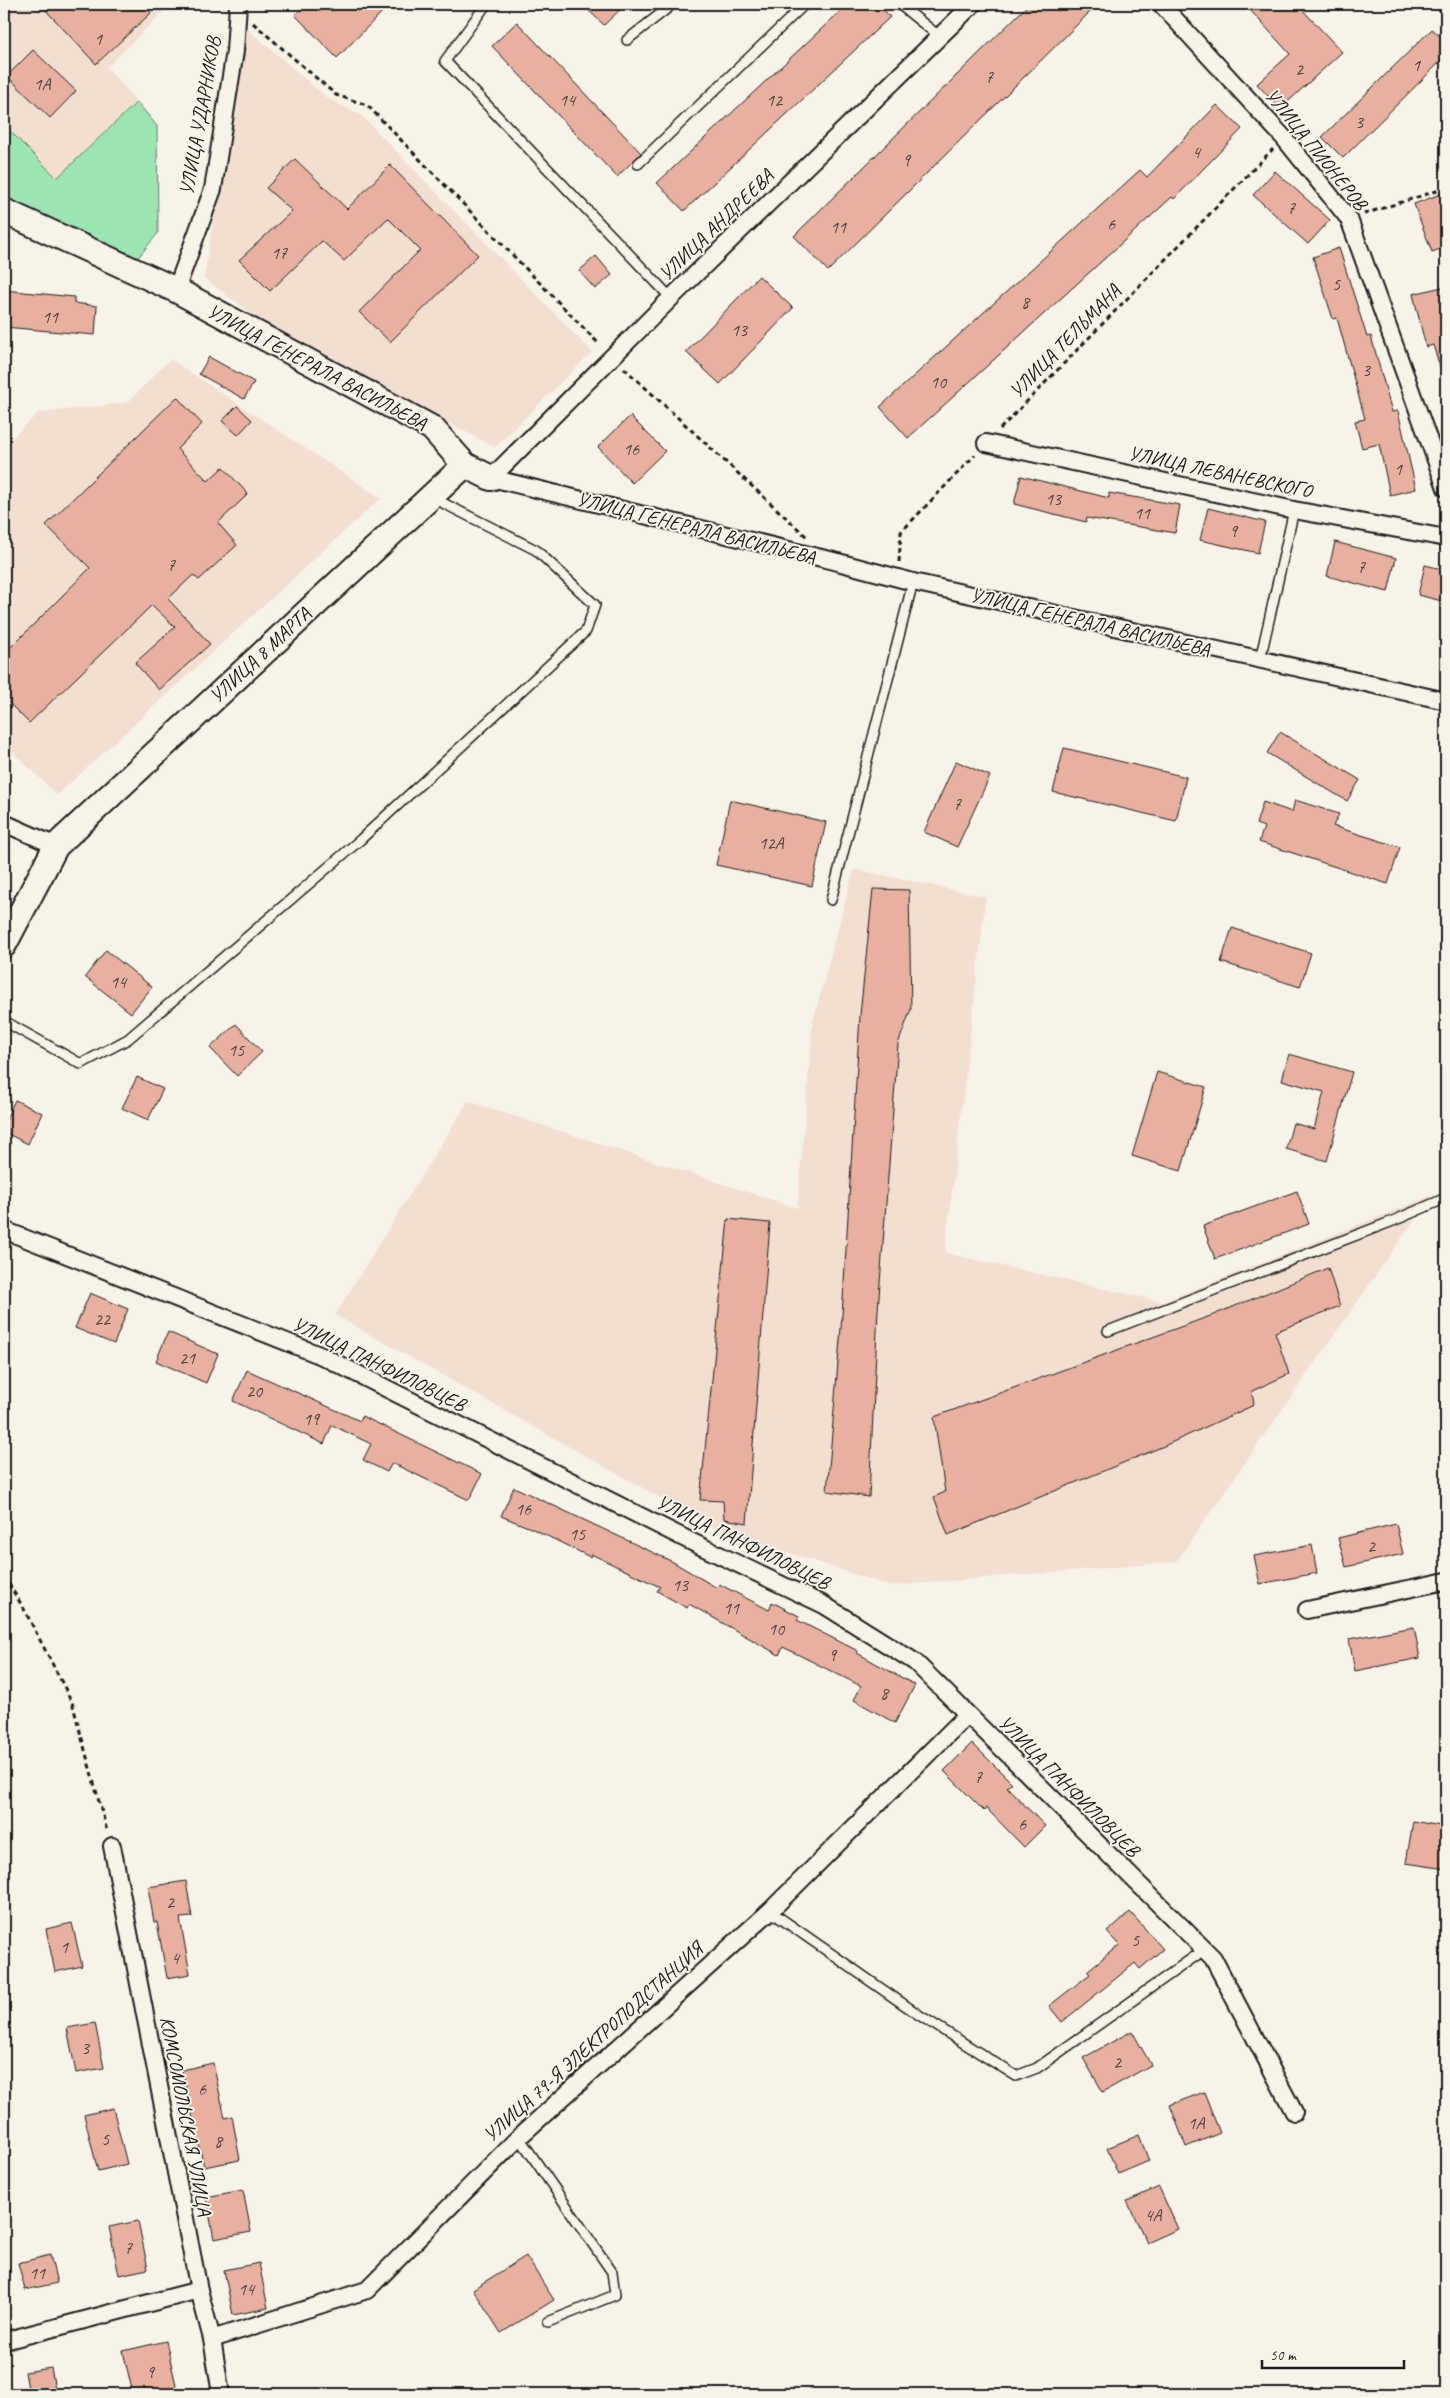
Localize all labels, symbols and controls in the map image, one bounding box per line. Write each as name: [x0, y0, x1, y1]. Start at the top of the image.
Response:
house number: 1: [94, 28, 103, 50]
street label: УЛИЦА УДАРНИКОВ: [174, 33, 227, 197]
house number: 1: [1412, 54, 1421, 76]
house number: 2: [1295, 58, 1305, 80]
house number: 7: [985, 66, 994, 88]
house number: 1А: [33, 73, 52, 95]
street label: УЛИЦА ПИОНЕРОВ: [1259, 83, 1374, 216]
house number: 14: [559, 89, 577, 111]
house number: 12: [766, 89, 784, 111]
house number: 3: [1355, 111, 1365, 133]
house number: 4: [1192, 141, 1202, 163]
house number: 9: [902, 149, 912, 171]
street label: УЛИЦА АНДРЕЕВА: [653, 163, 779, 286]
house number: 7: [1287, 197, 1296, 219]
house number: 6: [1107, 213, 1116, 235]
house number: 11: [830, 216, 847, 238]
house number: 17: [271, 242, 288, 264]
house number: 5: [1332, 273, 1341, 295]
street label: УЛИЦА ТЕЛЬМАНА: [1004, 278, 1127, 403]
house number: 8: [1021, 291, 1031, 313]
street label: УЛИЦА ГЕНЕРАЛА ВАСИЛЬЕВА: [203, 298, 432, 436]
house number: 11: [42, 306, 59, 328]
house number: 13: [731, 319, 749, 341]
house number: 3: [1362, 359, 1372, 381]
house number: 10: [930, 371, 948, 393]
house number: 16: [623, 438, 640, 460]
street label: УЛИЦА ЛЕВАНЕВСКОГО: [1126, 440, 1316, 504]
house number: 1: [1394, 458, 1403, 480]
street label: УЛИЦА ГЕНЕРАЛА ВАСИЛЬЕВА: [574, 486, 819, 570]
house number: 13: [1045, 488, 1063, 510]
house number: 11: [1134, 502, 1151, 524]
house number: 9: [1229, 520, 1239, 542]
house number: 7: [167, 554, 176, 576]
house number: 7: [1357, 556, 1366, 578]
street label: УЛИЦА ГЕНЕРАЛА ВАСИЛЬЕВА: [968, 582, 1213, 662]
street label: УЛИЦА 8 МАРТА: [204, 601, 317, 708]
house number: 7: [953, 793, 962, 815]
house number: 12А: [758, 832, 785, 854]
house number: 14: [110, 971, 128, 993]
house number: 15: [228, 1039, 245, 1061]
house number: 22: [94, 1308, 112, 1330]
street label: УЛИЦА ПАНФИЛОВЦЕВ: [288, 1311, 471, 1418]
house number: 21: [179, 1347, 196, 1369]
house number: 20: [246, 1380, 264, 1402]
house number: 19: [303, 1408, 321, 1430]
street label: УЛИЦА ПАНФИЛОВЦЕВ: [652, 1489, 835, 1596]
house number: 16: [515, 1498, 532, 1520]
house number: 15: [569, 1523, 586, 1545]
house number: 2: [1367, 1535, 1377, 1557]
house number: 13: [672, 1574, 690, 1596]
house number: 11: [723, 1597, 740, 1619]
house number: 10: [768, 1618, 786, 1640]
house number: 9: [828, 1644, 838, 1666]
house number: 8: [880, 1682, 890, 1704]
street label: УЛИЦА ПАНФИЛОВЦЕВ: [993, 1710, 1146, 1863]
house number: 7: [974, 1766, 983, 1788]
house number: 6: [1018, 1813, 1027, 1835]
house number: 2: [166, 1891, 176, 1913]
house number: 5: [1131, 1929, 1140, 1951]
street label: УЛИЦА 79-Я ЭЛЕКТРОПОДСТАНЦИЯ: [478, 1935, 710, 2147]
house number: 1: [60, 1936, 69, 1958]
house number: 4: [171, 1947, 181, 1969]
street label: КОМСОМОЛЬСКАЯ УЛИЦА: [154, 2014, 218, 2219]
house number: 3: [81, 2037, 91, 2059]
house number: 2: [1113, 2051, 1123, 2073]
house number: 6: [198, 2078, 207, 2100]
house number: 1А: [1187, 2112, 1206, 2134]
house number: 5: [101, 2128, 110, 2150]
house number: 8: [214, 2130, 224, 2152]
house number: 4А: [1144, 2204, 1163, 2226]
house number: 7: [124, 2237, 133, 2259]
house number: 11: [29, 2262, 46, 2284]
house number: 14: [238, 2278, 256, 2300]
scale bar: [1262, 2338, 1405, 2370]
text: 50 m: [1270, 2346, 1297, 2365]
house number: 9: [146, 2361, 156, 2383]

